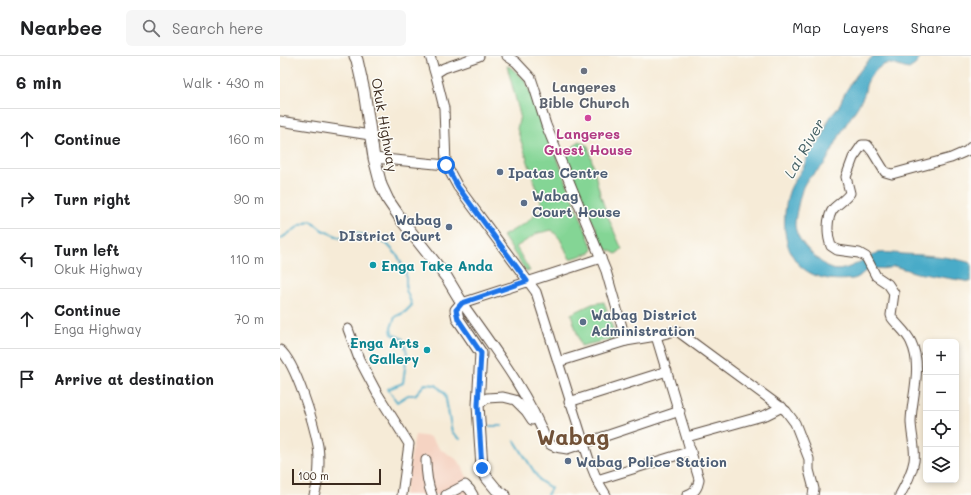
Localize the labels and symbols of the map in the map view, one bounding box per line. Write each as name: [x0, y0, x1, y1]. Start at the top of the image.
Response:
marker: Langeres Bible Church: [579, 66, 589, 76]
street label: Okuk Highway: [367, 76, 403, 174]
place label: Langeres Bible Church: [539, 77, 629, 112]
marker: Langeres Guest House: [583, 113, 593, 123]
water label: Lai River: [779, 114, 829, 181]
place label: Langeres Guest House: [544, 124, 632, 159]
route start: [437, 156, 455, 174]
place label: Ipatas Centre: [508, 163, 608, 182]
marker: Ipatas Centre: [495, 167, 505, 177]
place label: Wabag Court House: [532, 186, 621, 221]
marker: Wabag Court House: [519, 198, 529, 208]
place label: Wabag DIstrict Court: [338, 210, 441, 245]
marker: Wabag DIstrict Court: [444, 222, 454, 232]
place label: Enga Take Anda: [381, 256, 493, 275]
marker: Enga Take Anda: [368, 260, 378, 270]
place label: Wabag District Administration: [591, 305, 697, 340]
marker: Wabag District Administration: [578, 317, 588, 327]
place label: Enga Arts Gallery: [350, 333, 419, 368]
marker: Enga Arts Gallery: [422, 345, 432, 355]
district label: Wabag: [537, 422, 609, 451]
place label: Wabag Police Station: [576, 452, 727, 471]
marker: Wabag Police Station: [563, 456, 573, 466]
route end: [473, 459, 491, 477]
scale bar: [292, 467, 381, 486]

